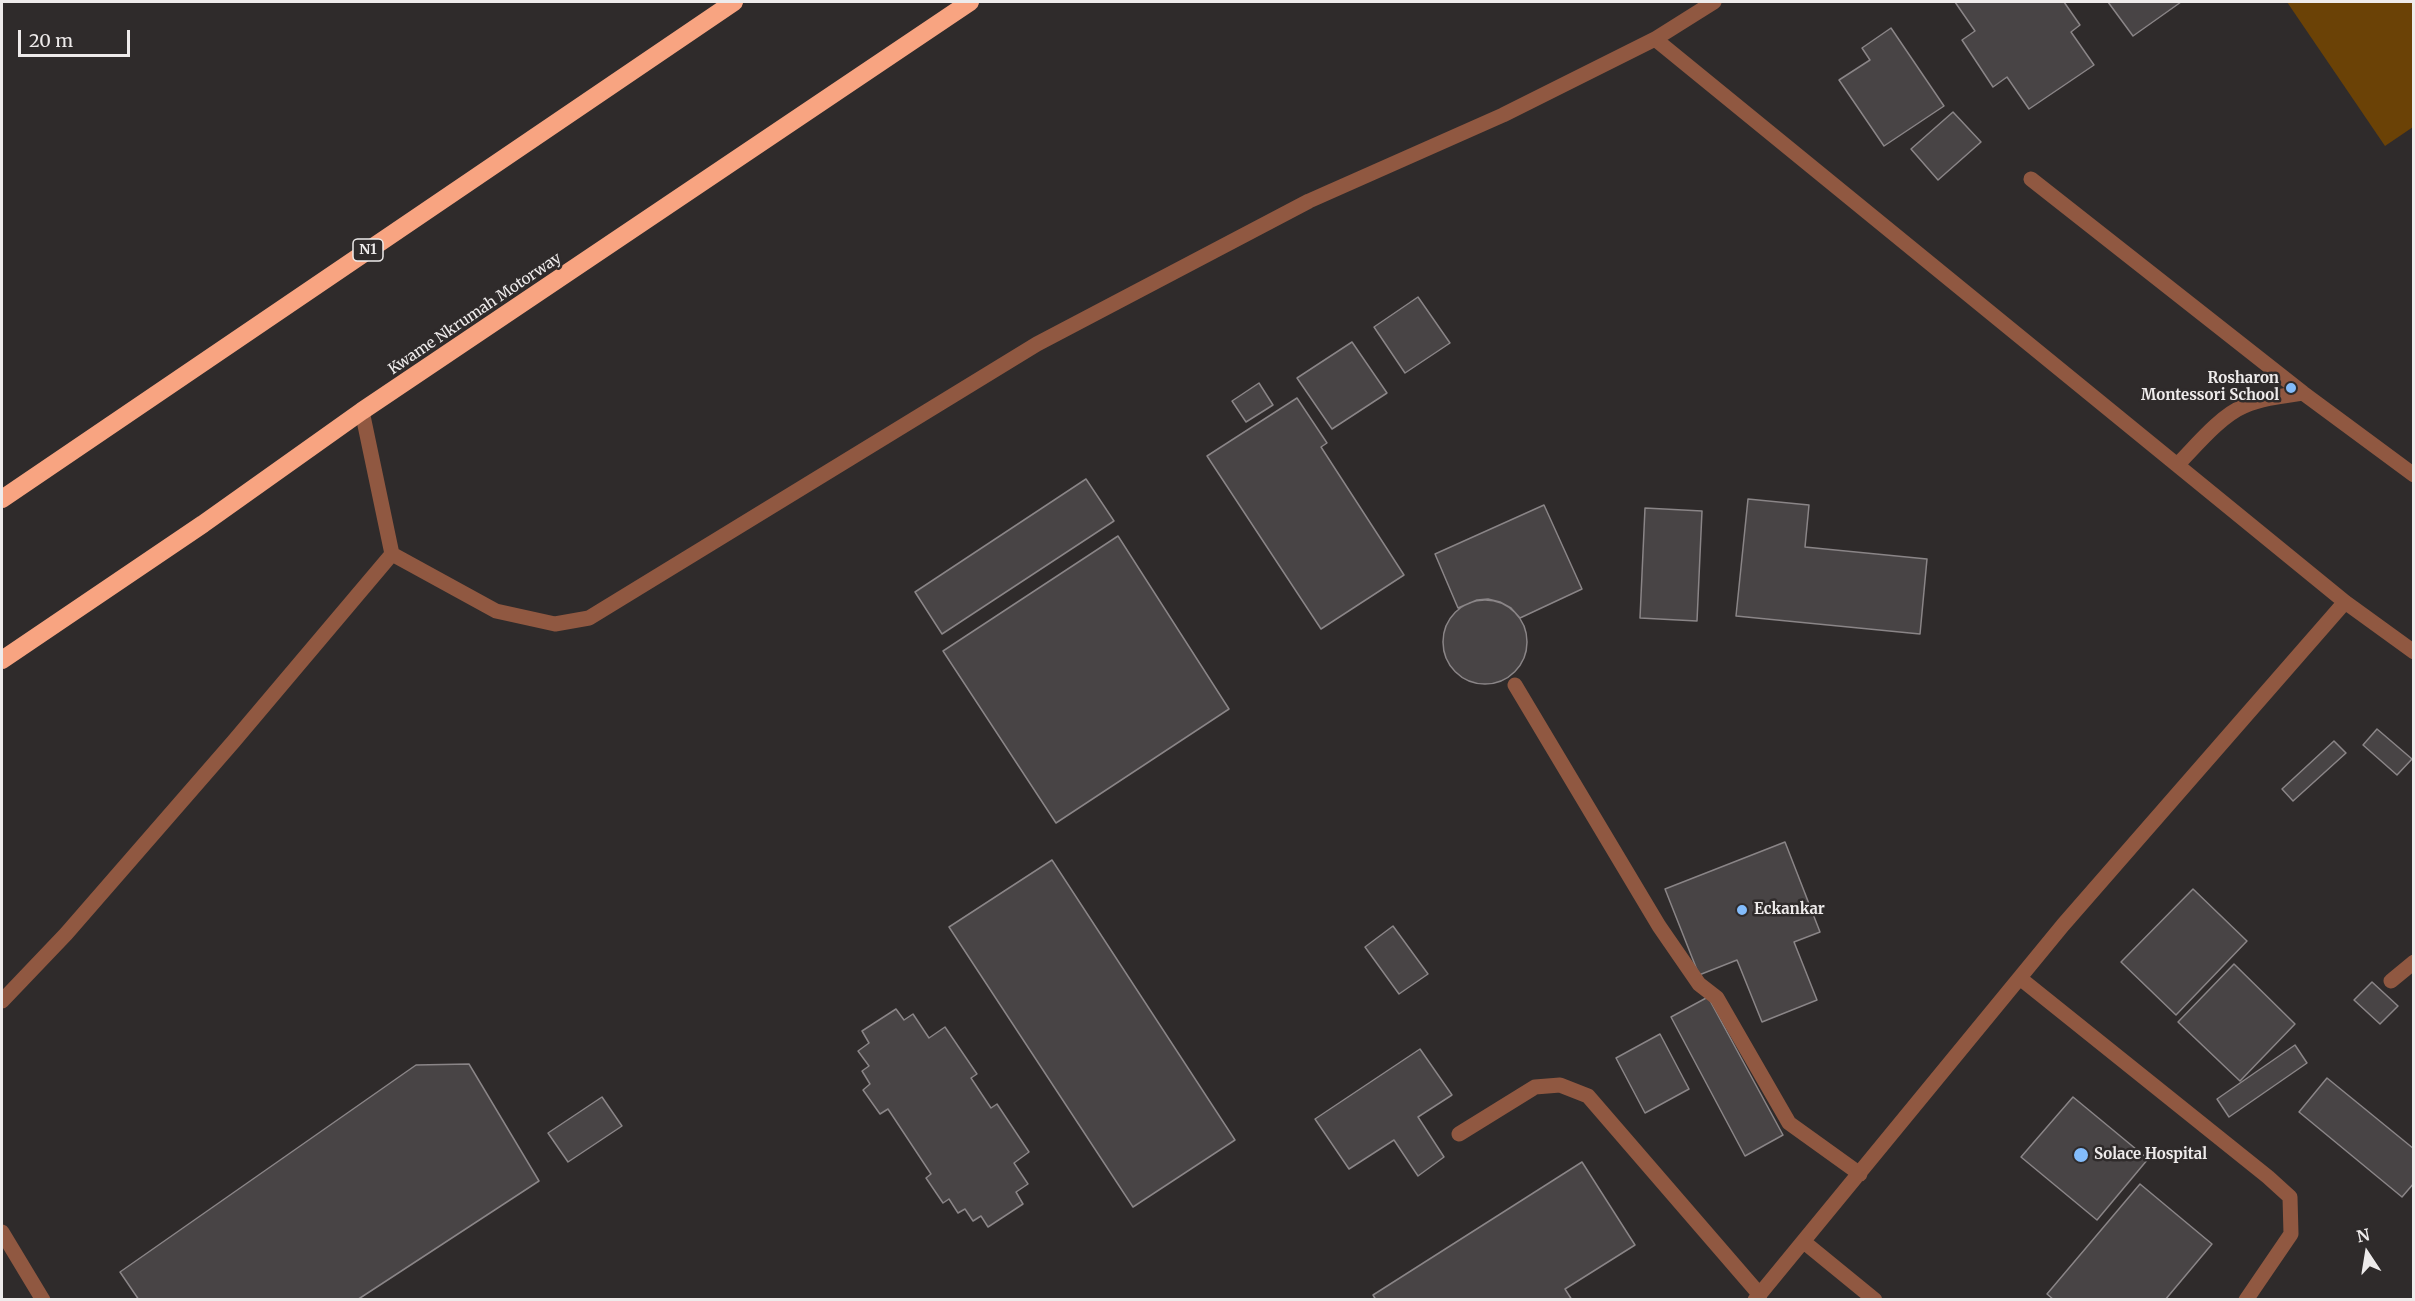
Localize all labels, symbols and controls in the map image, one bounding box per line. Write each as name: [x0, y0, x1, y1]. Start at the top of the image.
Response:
scale bar: [21, 18, 134, 56]
text: 20 m: [29, 29, 73, 52]
road number: N1: [353, 239, 383, 261]
street label: Kwame Nkrumah Motorway: [385, 249, 565, 379]
place label: Rosharon Montessori School: [2141, 370, 2279, 405]
marker: Rosharon Montessori School: [2284, 381, 2298, 395]
place label: Eckankar: [1754, 901, 1825, 919]
marker: Eckankar: [1735, 903, 1749, 917]
marker: Solace Hospital: [2072, 1146, 2090, 1164]
place label: Solace Hospital: [2094, 1146, 2207, 1164]
north arrow: [2337, 1223, 2397, 1283]
text: N: [2355, 1224, 2372, 1246]

